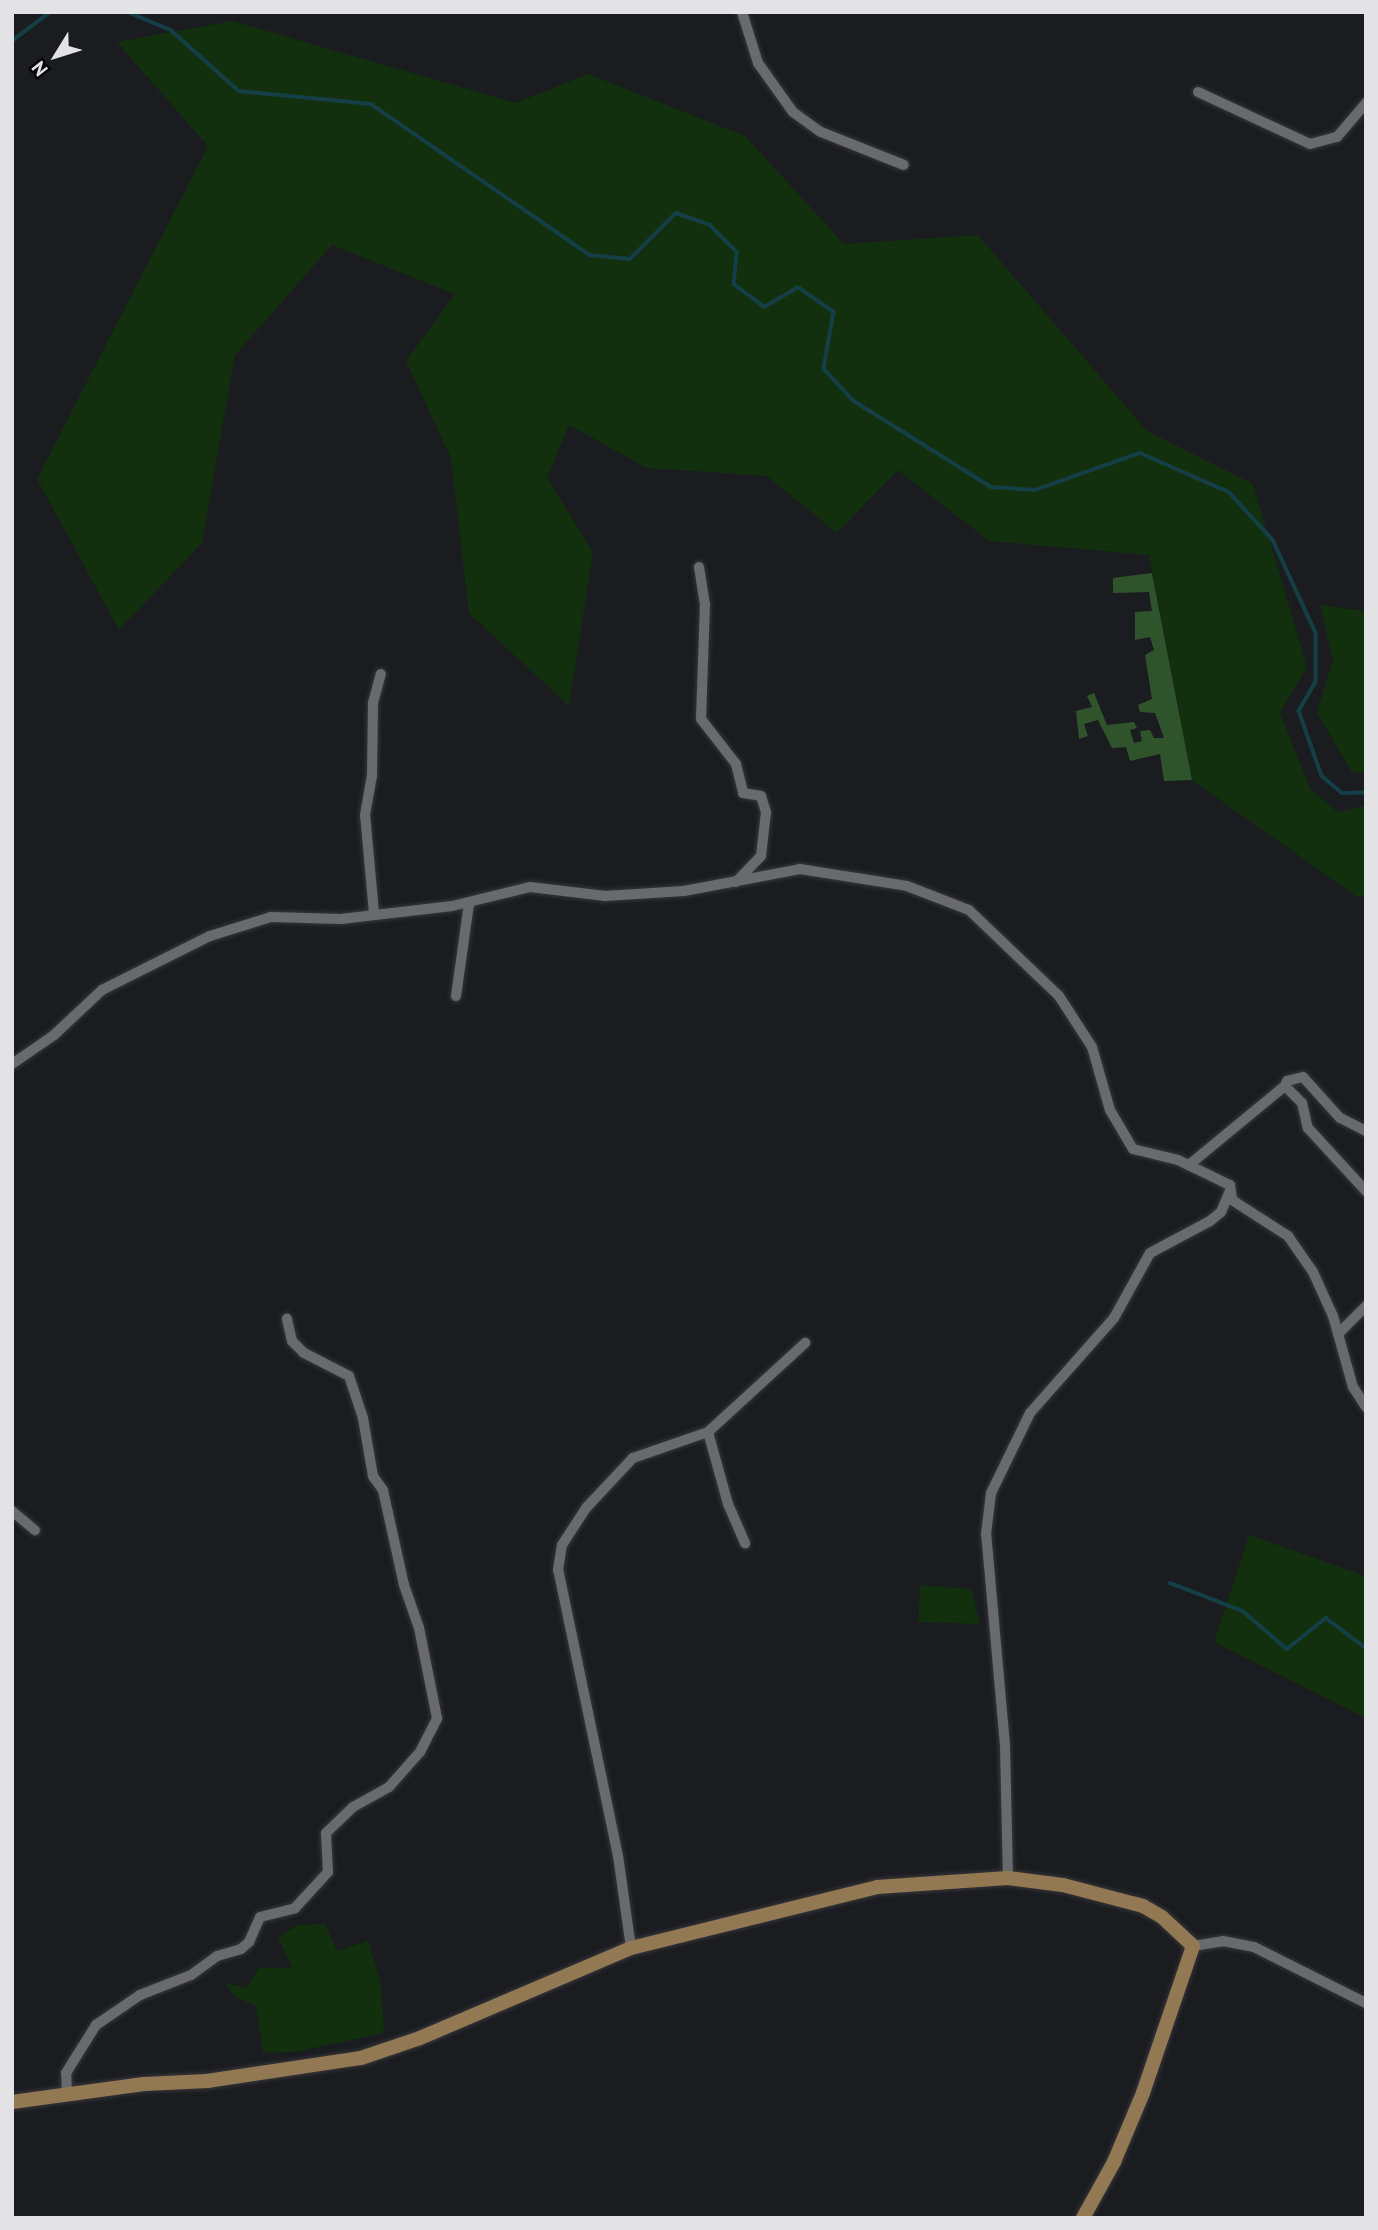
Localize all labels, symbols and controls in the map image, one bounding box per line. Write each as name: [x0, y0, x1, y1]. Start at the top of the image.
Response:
north arrow: [21, 21, 91, 91]
text: N: [26, 57, 53, 81]

